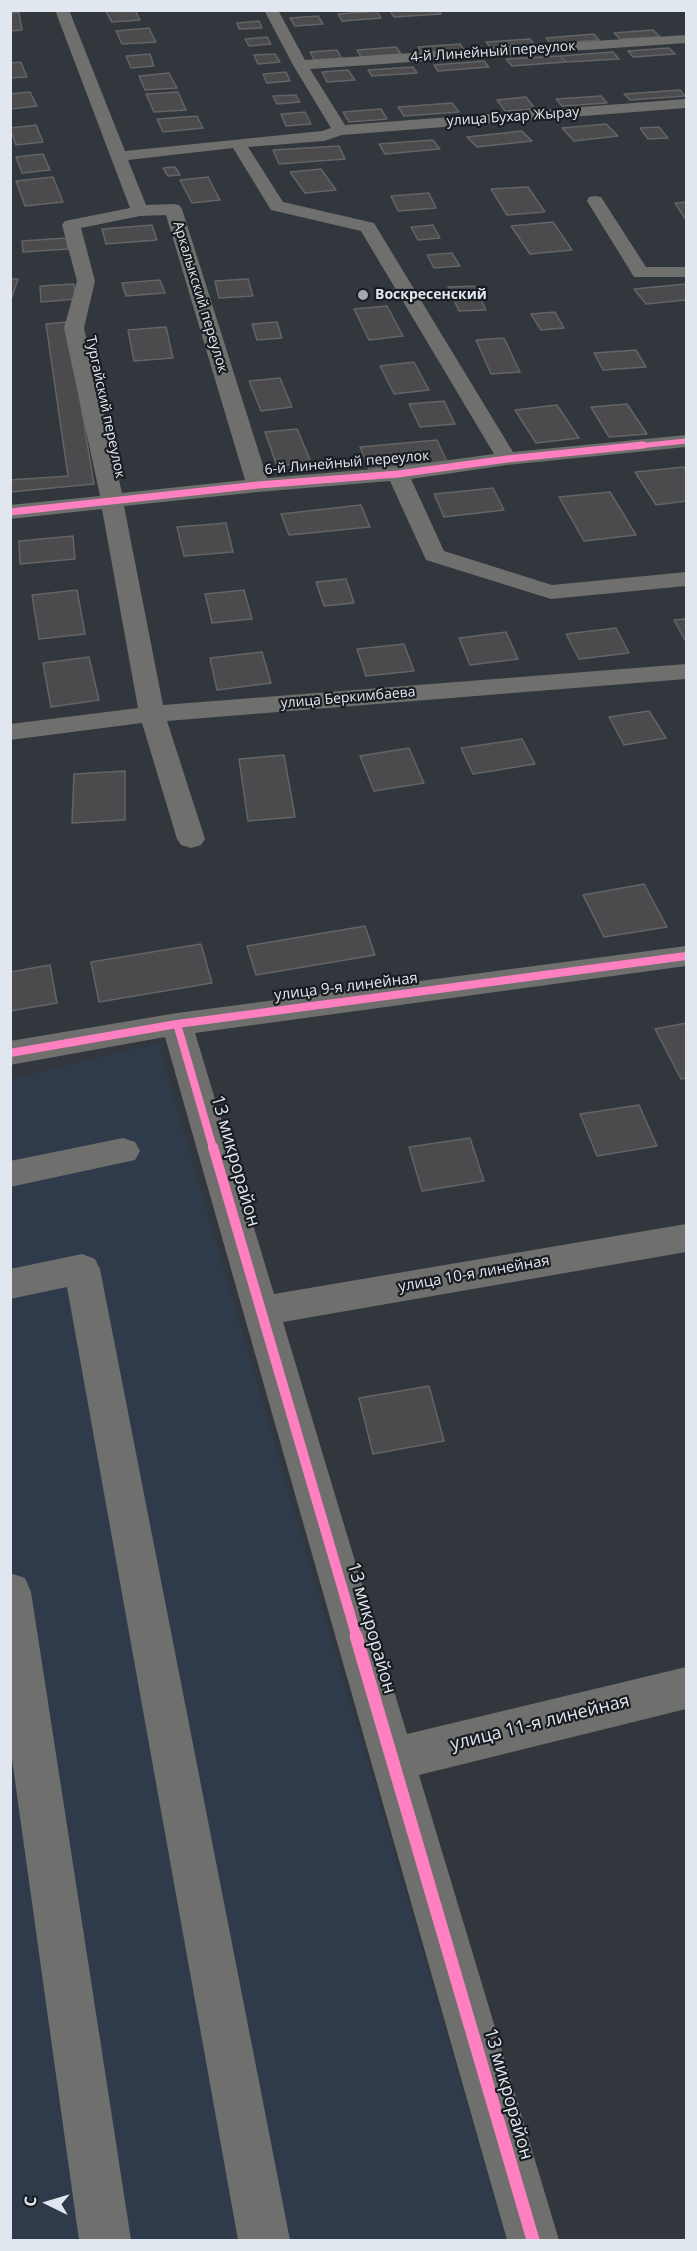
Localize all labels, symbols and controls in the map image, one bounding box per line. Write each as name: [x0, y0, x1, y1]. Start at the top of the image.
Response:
street label: 4-й Линейный переулок: [410, 38, 576, 66]
street label: улица Бухар Жырау: [446, 104, 580, 130]
street label: Аркалыкский переулок: [169, 219, 231, 375]
place label: Воскресенский: [375, 287, 487, 303]
marker: Воскресенский: [356, 288, 370, 302]
street label: Тургайский переулок: [82, 334, 128, 480]
street label: 6-й Линейный переулок: [264, 447, 430, 479]
street label: улица Беркимбаева: [280, 684, 416, 712]
street label: улица 9-я линейная: [273, 969, 419, 1005]
street label: 13 микрорайон: [206, 1093, 264, 1229]
street label: улица 10-я линейная: [397, 1252, 551, 1296]
street label: 13 микрорайон: [342, 1560, 400, 1696]
street label: улица 11-я линейная: [448, 1690, 632, 1756]
street label: 13 микрорайон: [479, 2026, 537, 2162]
north arrow: [18, 2173, 78, 2233]
text: С: [19, 2195, 41, 2207]

